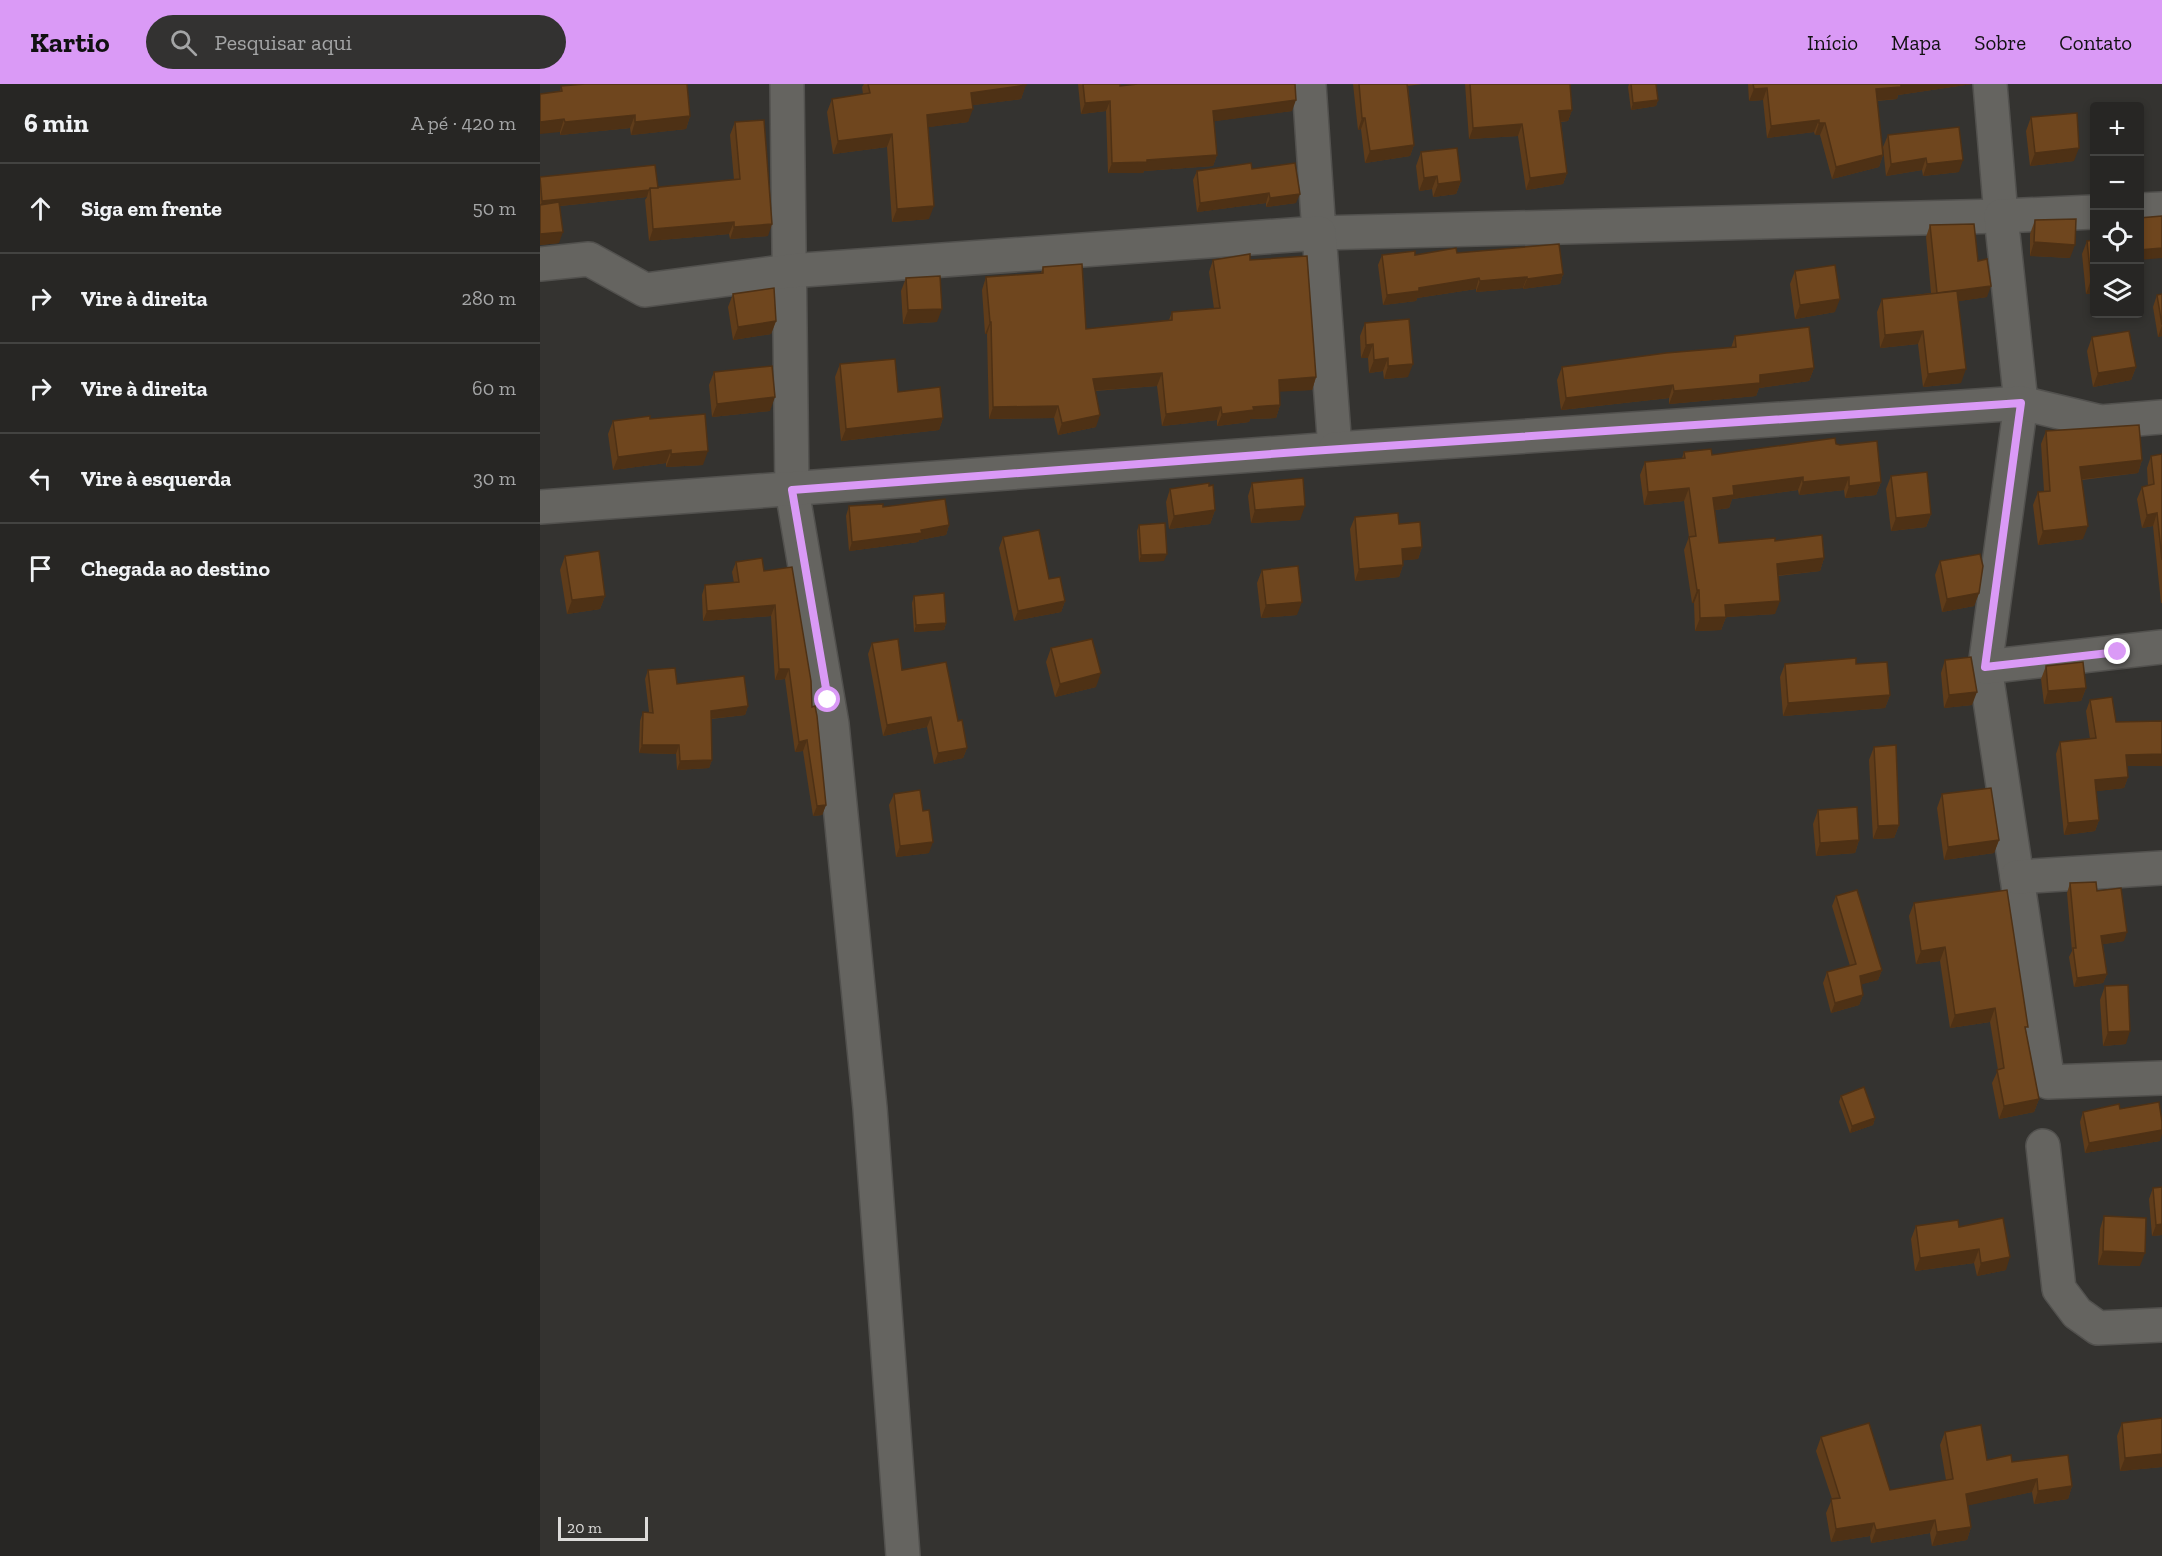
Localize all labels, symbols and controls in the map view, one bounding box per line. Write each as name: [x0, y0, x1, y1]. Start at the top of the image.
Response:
search box: [146, 15, 566, 69]
text: Kartio: [30, 26, 110, 59]
icon: search: [167, 26, 200, 59]
text: Pesquisar aqui: [215, 29, 352, 56]
text: Início: [1807, 30, 1858, 55]
text: Mapa: [1891, 30, 1941, 55]
text: Sobre: [1974, 30, 2026, 55]
text: Contato: [2059, 30, 2132, 55]
map controls: [2090, 102, 2144, 318]
button: +: [2090, 102, 2144, 156]
text: 6 min: [24, 107, 89, 139]
text: A pé · 420 m: [411, 111, 516, 135]
button: −: [2090, 156, 2144, 210]
icon: ahead: [24, 192, 57, 225]
text: Siga em frente: [81, 195, 222, 222]
text: 50 m: [472, 196, 516, 220]
button: locate: [2090, 210, 2144, 264]
button: layers: [2090, 264, 2144, 318]
icon: right: [24, 282, 57, 315]
text: Vire à direita: [81, 285, 208, 312]
text: 280 m: [462, 286, 516, 310]
icon: right: [24, 372, 57, 405]
text: Vire à direita: [81, 375, 208, 402]
text: 60 m: [472, 376, 516, 400]
icon: left: [24, 462, 57, 495]
text: Vire à esquerda: [81, 465, 231, 492]
text: 30 m: [473, 466, 516, 490]
icon: arrive: [24, 552, 57, 585]
text: Chegada ao destino: [81, 555, 270, 582]
route end: [2104, 638, 2130, 664]
route start: [814, 686, 840, 712]
scale bar: [558, 1514, 648, 1542]
text: 20 m: [567, 1518, 602, 1537]

